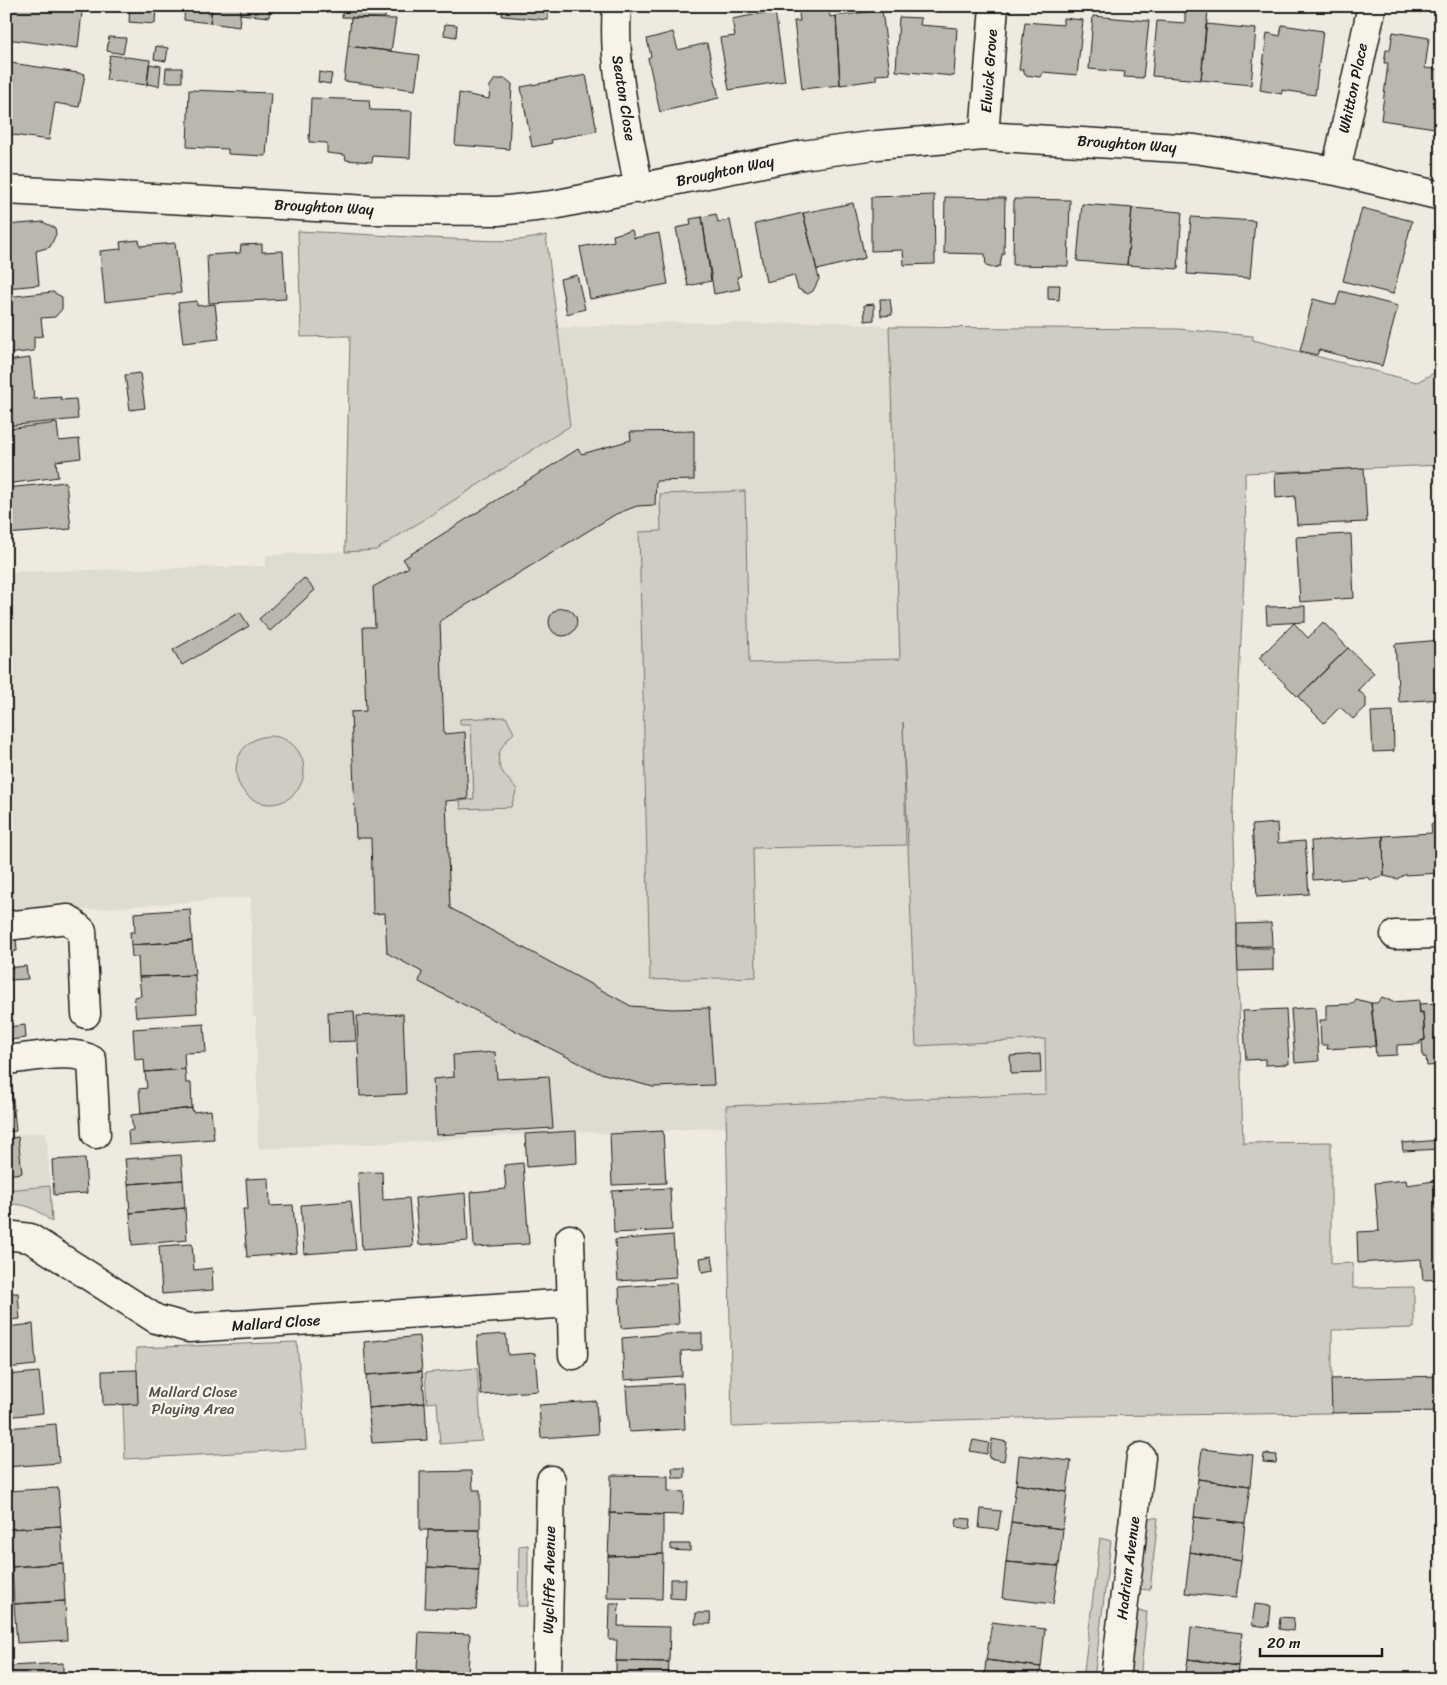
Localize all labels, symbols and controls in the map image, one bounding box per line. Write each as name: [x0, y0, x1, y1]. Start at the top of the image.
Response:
street label: Elwick Grove: [973, 28, 1005, 114]
street label: Whitton Place: [1331, 40, 1375, 136]
street label: Seaton Close: [604, 53, 644, 143]
street label: Broughton Way: [1076, 128, 1178, 160]
street label: Broughton Way: [674, 148, 777, 194]
street label: Broughton Way: [274, 191, 375, 223]
street label: Mallard Close: [231, 1307, 321, 1339]
park label: Mallard Close Playing Area: [149, 1379, 238, 1422]
street label: Hadrian Avenue: [1109, 1515, 1147, 1621]
street label: Wycliffe Avenue: [535, 1525, 563, 1634]
scale bar: [1260, 1625, 1382, 1657]
text: 20 m: [1267, 1630, 1301, 1656]

